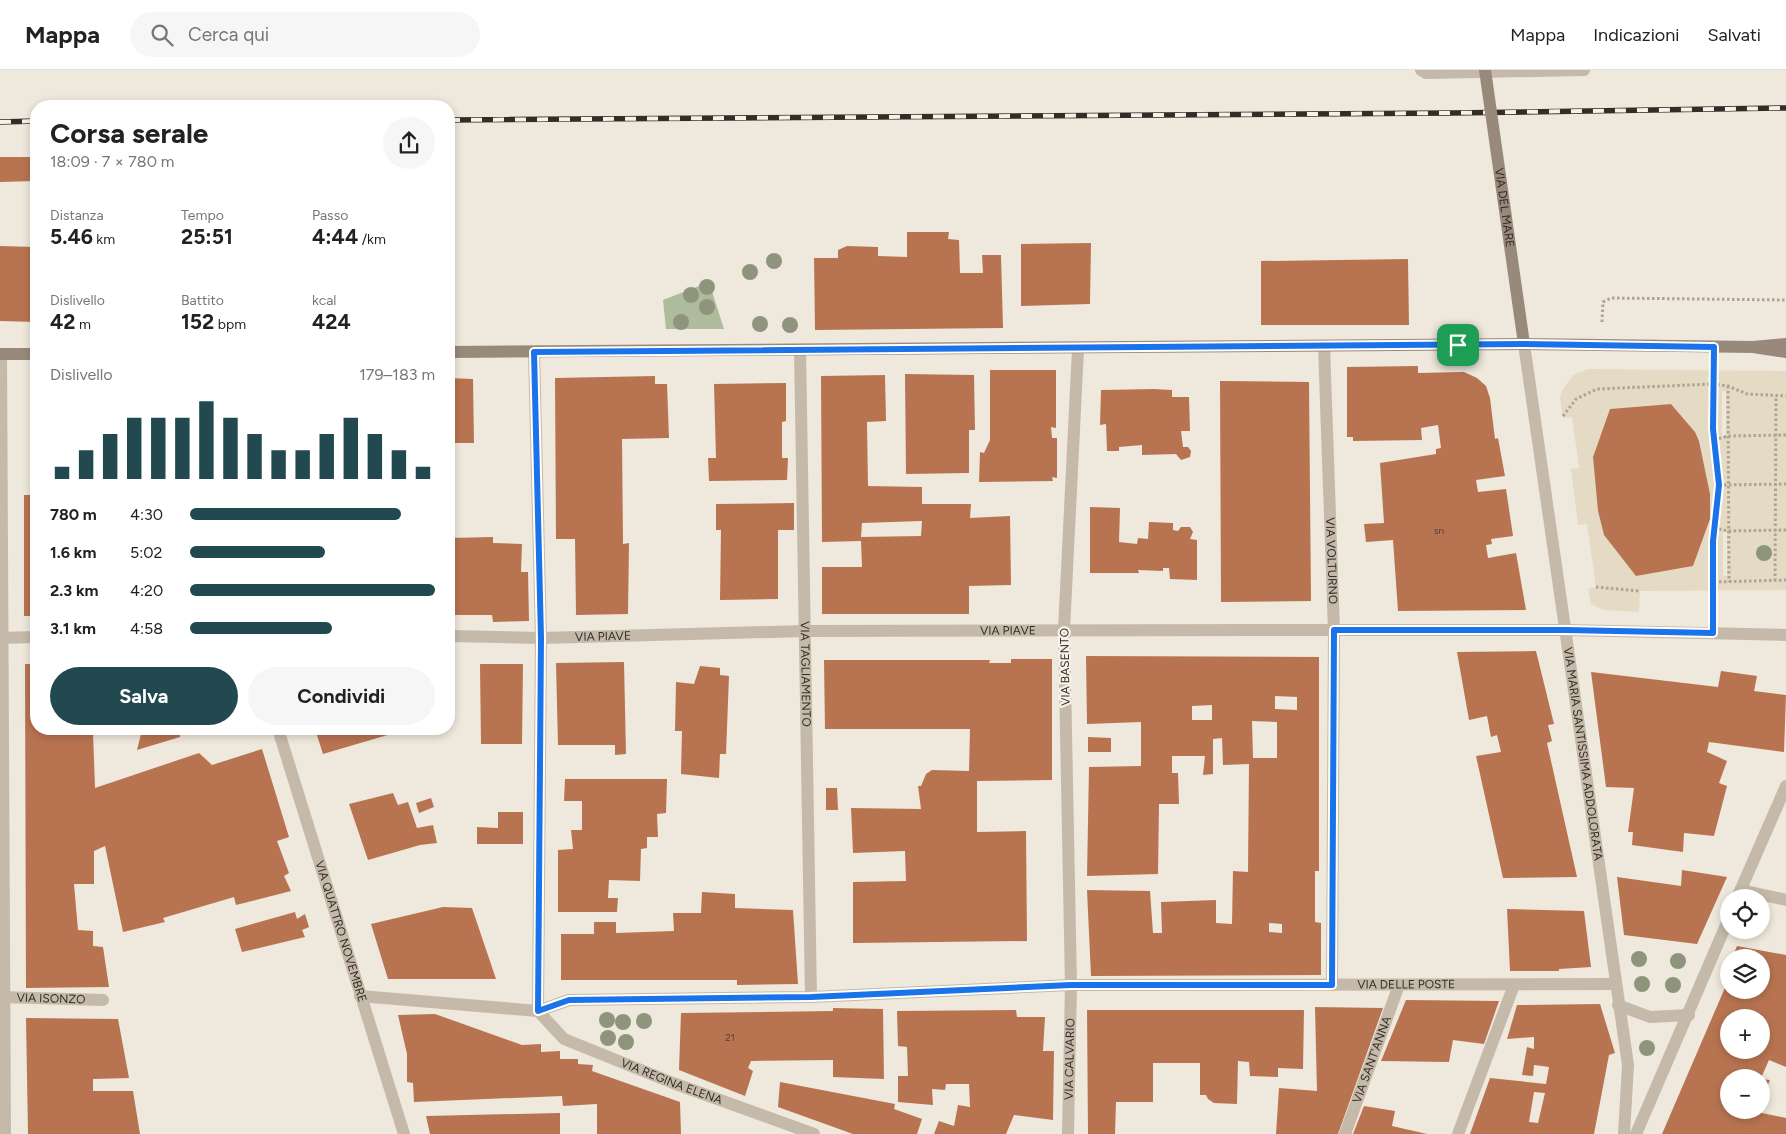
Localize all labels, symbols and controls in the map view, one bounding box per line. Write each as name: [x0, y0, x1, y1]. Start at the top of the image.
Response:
search box: [130, 12, 480, 57]
text: Mappa: [25, 20, 100, 49]
icon: search: [148, 21, 176, 49]
text: Cerca qui: [188, 23, 269, 46]
text: Mappa: [1510, 24, 1565, 46]
text: Indicazioni: [1593, 24, 1679, 46]
text: Salvati: [1707, 24, 1761, 46]
text: Corsa serale: [50, 116, 208, 150]
button: share: [383, 117, 435, 169]
text: 18:09 · 7 × 780 m: [50, 152, 174, 171]
street label: VIA DEL MARE: [1492, 167, 1517, 248]
text: Distanza: [50, 207, 104, 224]
text: Tempo: [181, 207, 224, 224]
text: Passo: [312, 207, 348, 224]
text: 5.46: [50, 224, 93, 249]
text: 25:51: [181, 224, 233, 249]
text: 4:44: [312, 224, 358, 249]
text: km: [93, 231, 115, 248]
text: /km: [358, 231, 386, 248]
text: Dislivello: [50, 292, 105, 309]
text: Battito: [181, 292, 224, 309]
text: kcal: [312, 292, 336, 309]
text: 42: [50, 309, 75, 334]
text: 152: [181, 309, 214, 334]
text: 424: [312, 309, 351, 334]
text: m: [75, 316, 91, 333]
text: bpm: [214, 316, 246, 333]
pin: [1437, 324, 1479, 366]
icon: arrive: [1444, 331, 1472, 359]
text: Dislivello: [50, 365, 113, 384]
text: 179–183 m: [359, 365, 435, 384]
text: 780 m: [50, 505, 97, 524]
text: 4:30: [130, 505, 163, 524]
street label: VIA VOLTURNO: [1323, 517, 1340, 605]
house number: sn: [1434, 524, 1445, 537]
text: 1.6 km: [50, 543, 96, 562]
text: 5:02: [130, 543, 162, 562]
text: 2.3 km: [50, 581, 99, 600]
text: 4:20: [130, 581, 163, 600]
text: 3.1 km: [50, 619, 96, 638]
text: 4:58: [130, 619, 163, 638]
street label: VIA TAGLIAMENTO: [798, 621, 813, 727]
street label: VIA PIAVE: [980, 624, 1036, 638]
street label: VIA BASENTO: [1057, 628, 1073, 706]
street label: VIA PIAVE: [575, 629, 631, 644]
street label: VIA MARIA SANTISSIMA ADDOLORATA: [1561, 646, 1605, 861]
button: Salva: [50, 667, 238, 725]
button: Condividi: [248, 667, 435, 725]
street label: VIA QUATTRO NOVEMBRE: [312, 859, 370, 1004]
map controls: [1720, 889, 1770, 1119]
button: locate: [1720, 889, 1770, 939]
button: layers: [1720, 949, 1770, 999]
street label: VIA DELLE POSTE: [1357, 977, 1455, 991]
street label: VIA ISONZO: [16, 990, 86, 1006]
button: +: [1720, 1009, 1770, 1059]
street label: VIA SANT'ANNA: [1350, 1014, 1394, 1105]
street label: VIA CALVARIO: [1062, 1018, 1077, 1100]
house number: 21: [725, 1031, 735, 1044]
street label: VIA REGINA ELENA: [619, 1056, 724, 1107]
button: −: [1720, 1069, 1770, 1119]

